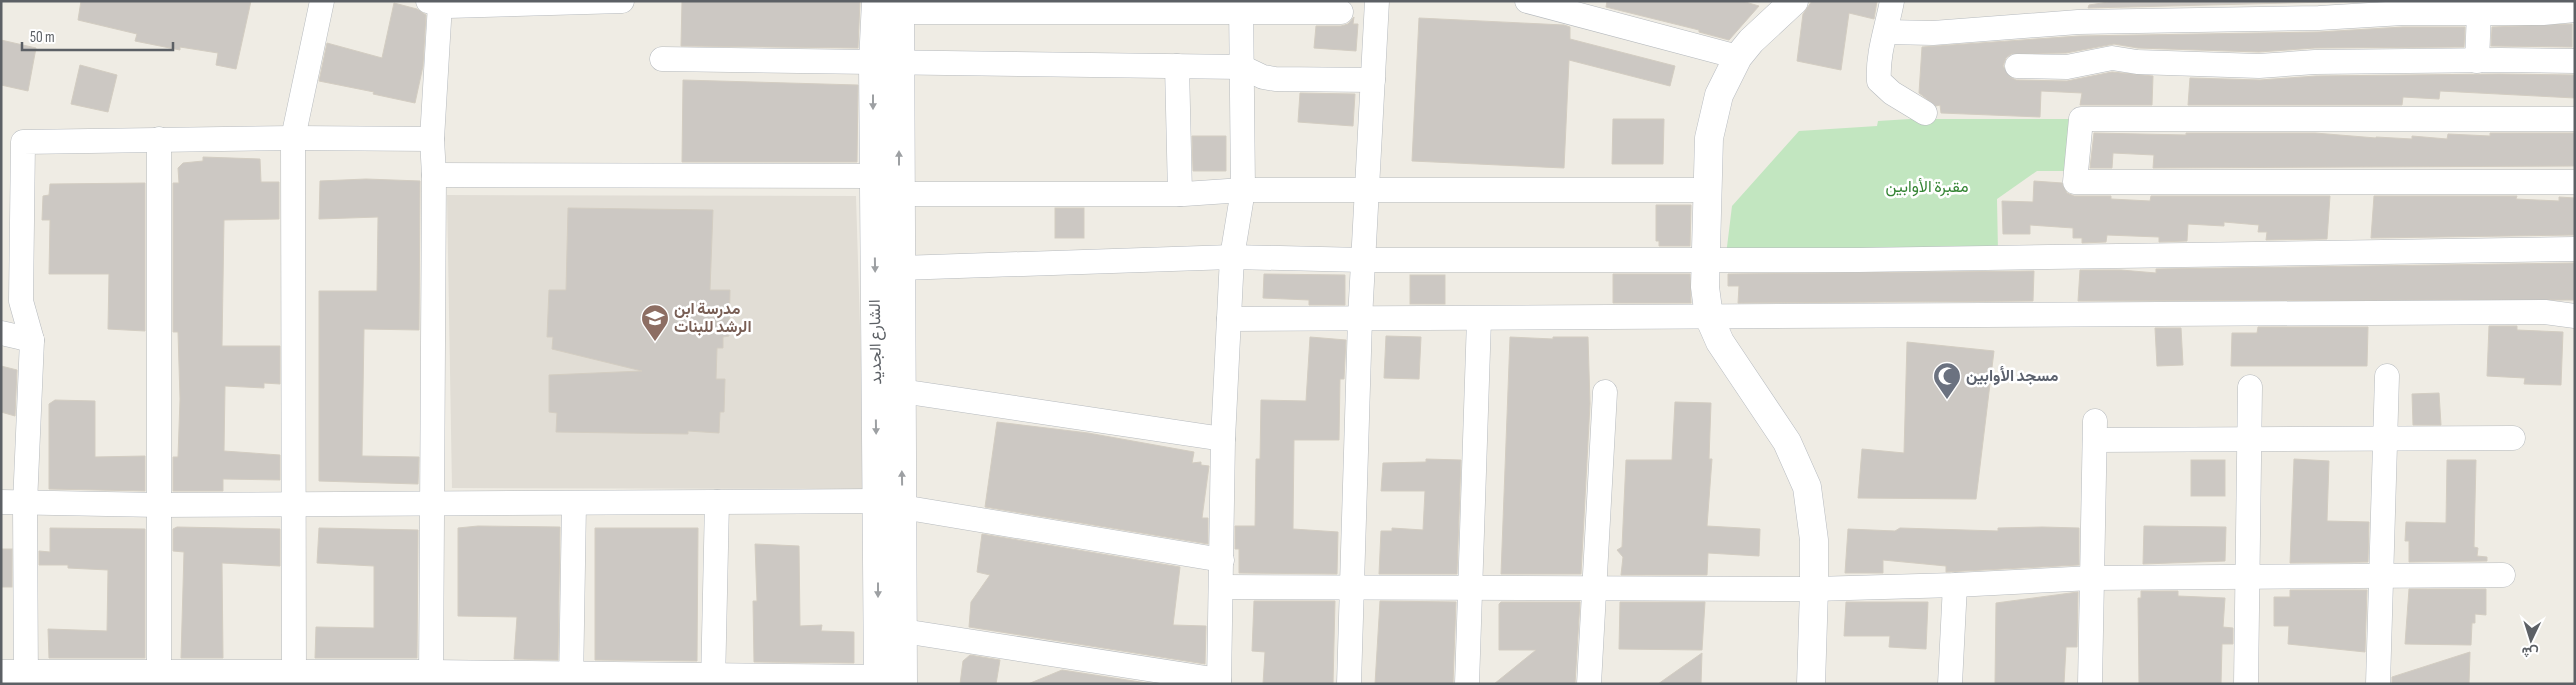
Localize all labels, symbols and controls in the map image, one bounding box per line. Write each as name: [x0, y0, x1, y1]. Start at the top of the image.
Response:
scale bar: [22, 20, 174, 52]
text: 50 m: [30, 28, 55, 47]
one-way arrow: [869, 95, 877, 111]
one-way arrow: [895, 149, 903, 165]
park label: مقبرة الأوابين: [1885, 178, 1969, 197]
one-way arrow: [871, 257, 879, 273]
street label: الشارع الجديد: [866, 299, 887, 385]
place label: مدرسة ابن الرشد للبنات: [674, 300, 752, 337]
school or university icon: مدرسة ابن الرشد للبنات: [640, 303, 670, 342]
mosque icon: مسجد الأوابين: [1932, 361, 1962, 400]
place label: مسجد الأوابين: [1966, 366, 2059, 386]
one-way arrow: [872, 420, 880, 436]
one-way arrow: [898, 469, 906, 485]
one-way arrow: [874, 582, 882, 598]
north arrow: [2506, 615, 2556, 665]
text: ش: [2521, 643, 2539, 662]

